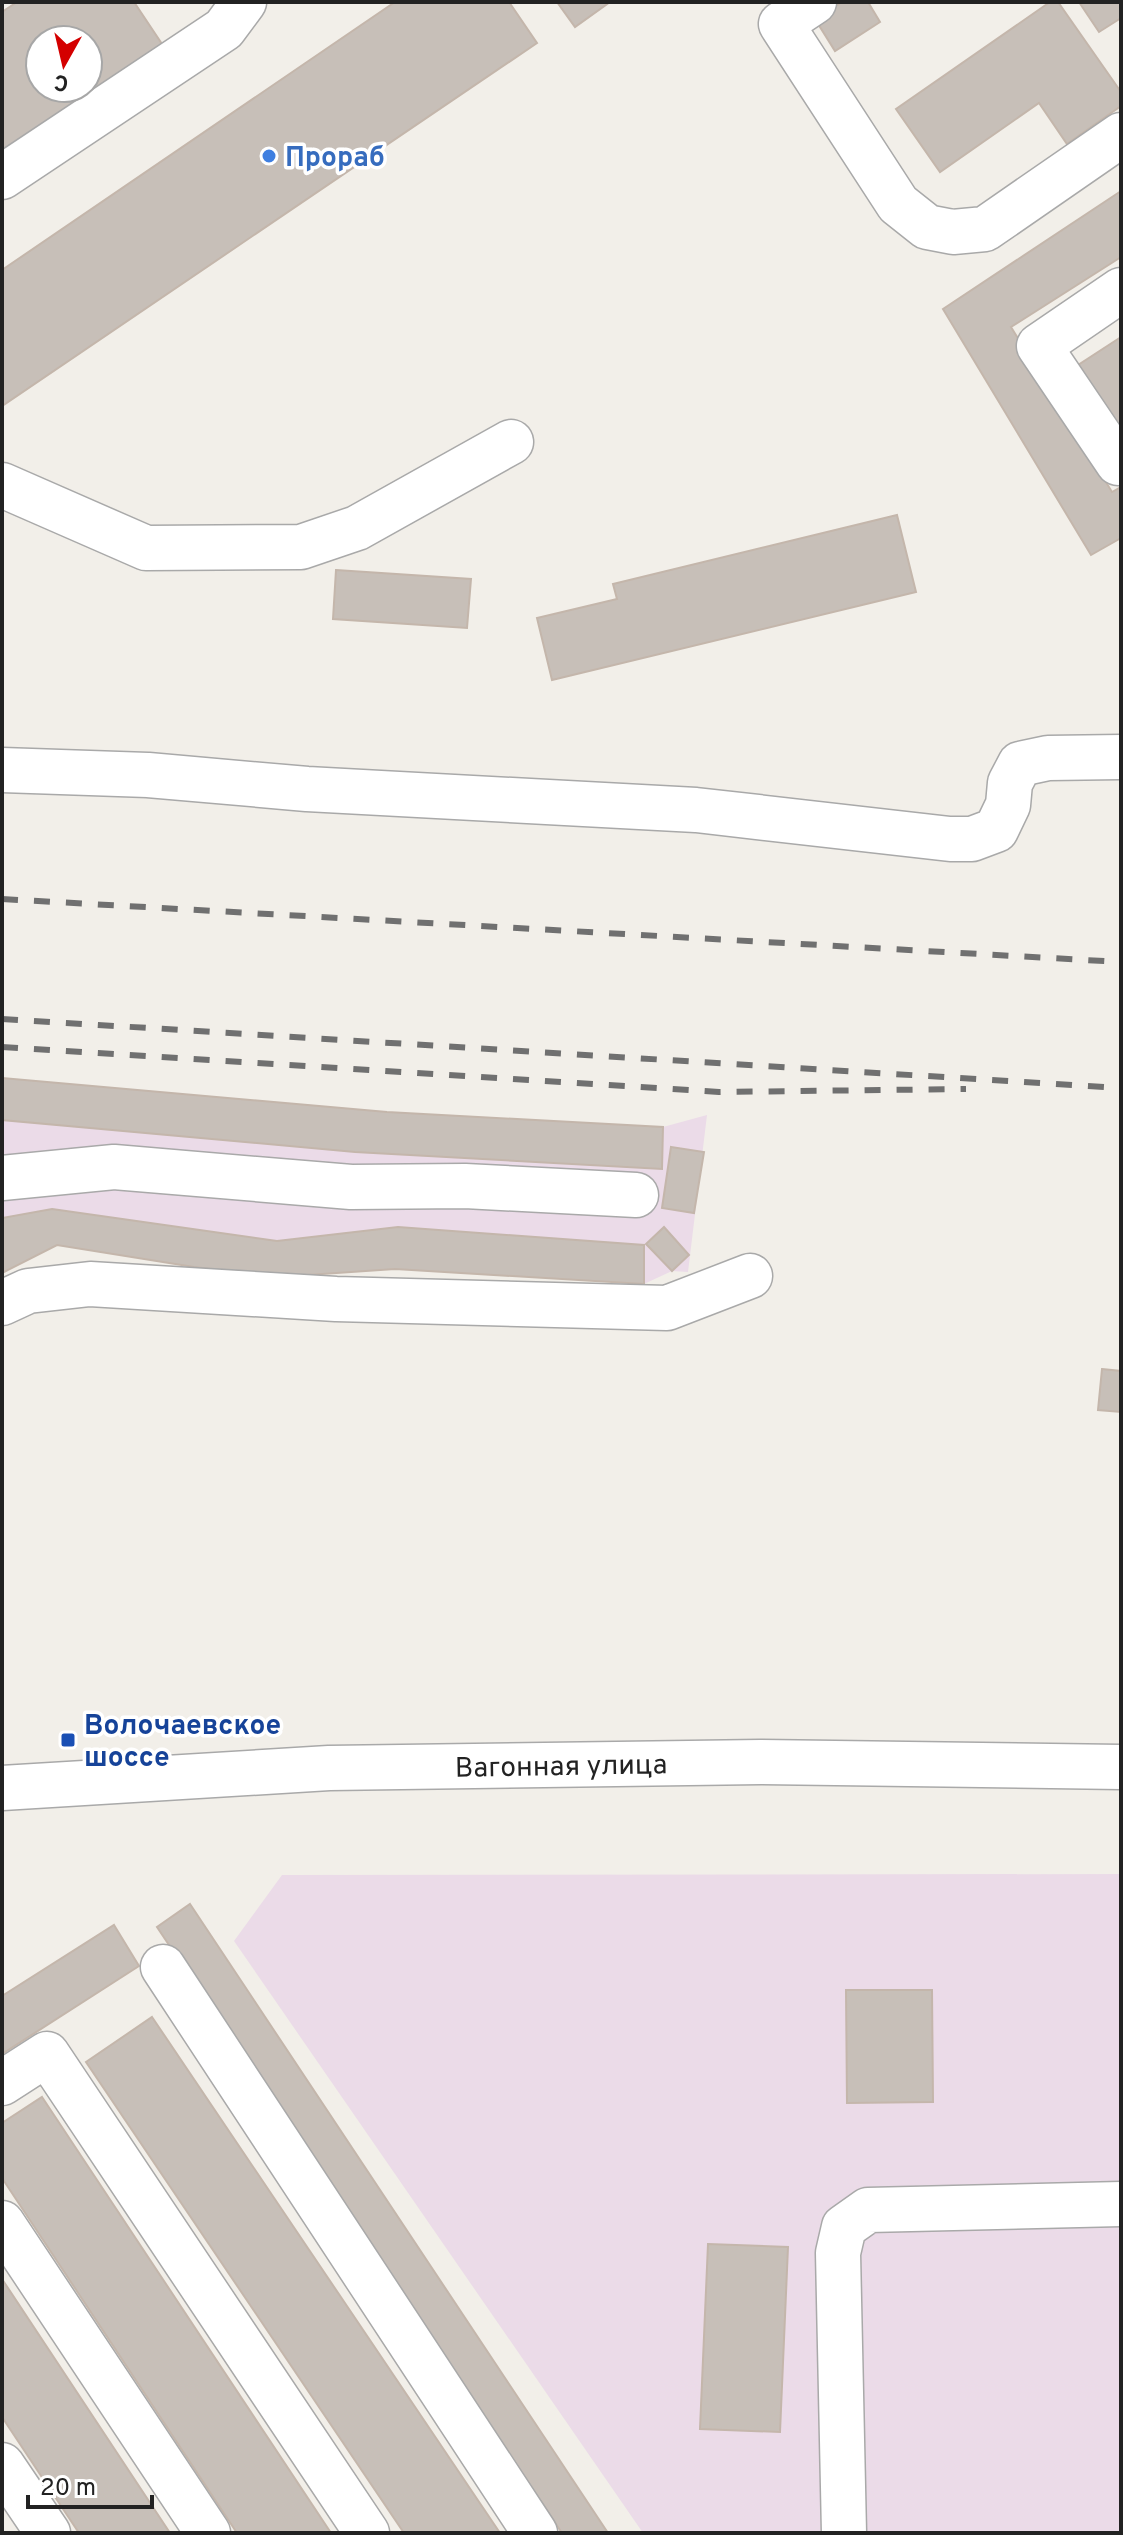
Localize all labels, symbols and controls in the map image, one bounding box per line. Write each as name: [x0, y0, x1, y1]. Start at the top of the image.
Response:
north arrow: [24, 24, 104, 104]
text: С: [53, 67, 70, 96]
place label: Прораб: [285, 141, 385, 177]
marker: Прораб: [260, 147, 278, 165]
place label: Волочаевское шоссе: [84, 1709, 281, 1777]
marker: Волочаевское шоссе: [59, 1731, 77, 1749]
street label: Вагонная улица: [454, 1748, 668, 1788]
scale bar: [28, 2459, 152, 2509]
text: 20 m: [40, 2474, 96, 2504]

